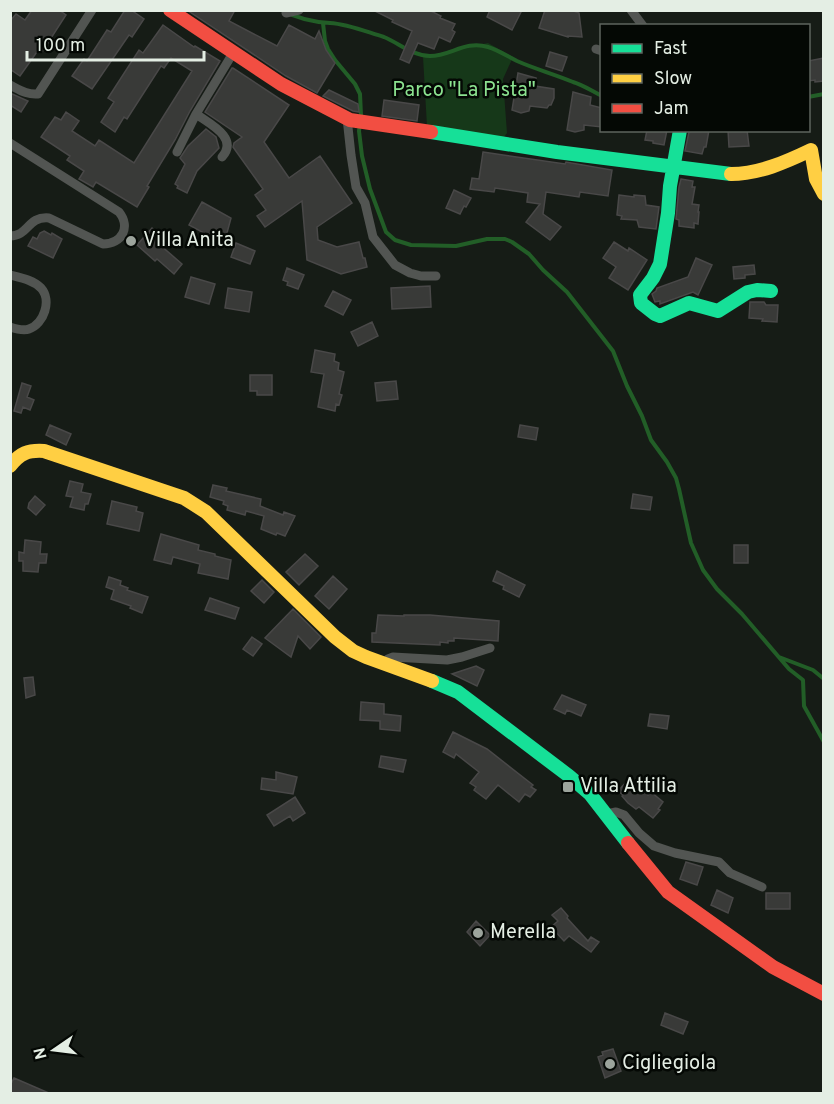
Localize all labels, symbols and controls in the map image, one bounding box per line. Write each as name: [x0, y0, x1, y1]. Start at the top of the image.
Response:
scale bar: [27, 24, 204, 62]
legend: [600, 24, 810, 132]
text: 100 m: [36, 35, 85, 58]
text: Fast: [654, 38, 687, 61]
text: Slow: [654, 68, 692, 91]
park label: Parco "La Pista": [392, 78, 536, 104]
text: Jam: [654, 98, 689, 121]
place label: Villa Anita: [143, 228, 234, 254]
marker: Villa Anita: [124, 234, 138, 248]
place label: Villa Attilia: [580, 774, 677, 800]
marker: Villa Attilia: [561, 780, 575, 794]
place label: Merella: [490, 920, 556, 946]
marker: Merella: [471, 926, 485, 940]
north arrow: [24, 1020, 84, 1080]
text: N: [30, 1045, 52, 1061]
place label: Cigliegiola: [622, 1051, 716, 1077]
marker: Cigliegiola: [603, 1057, 617, 1071]

